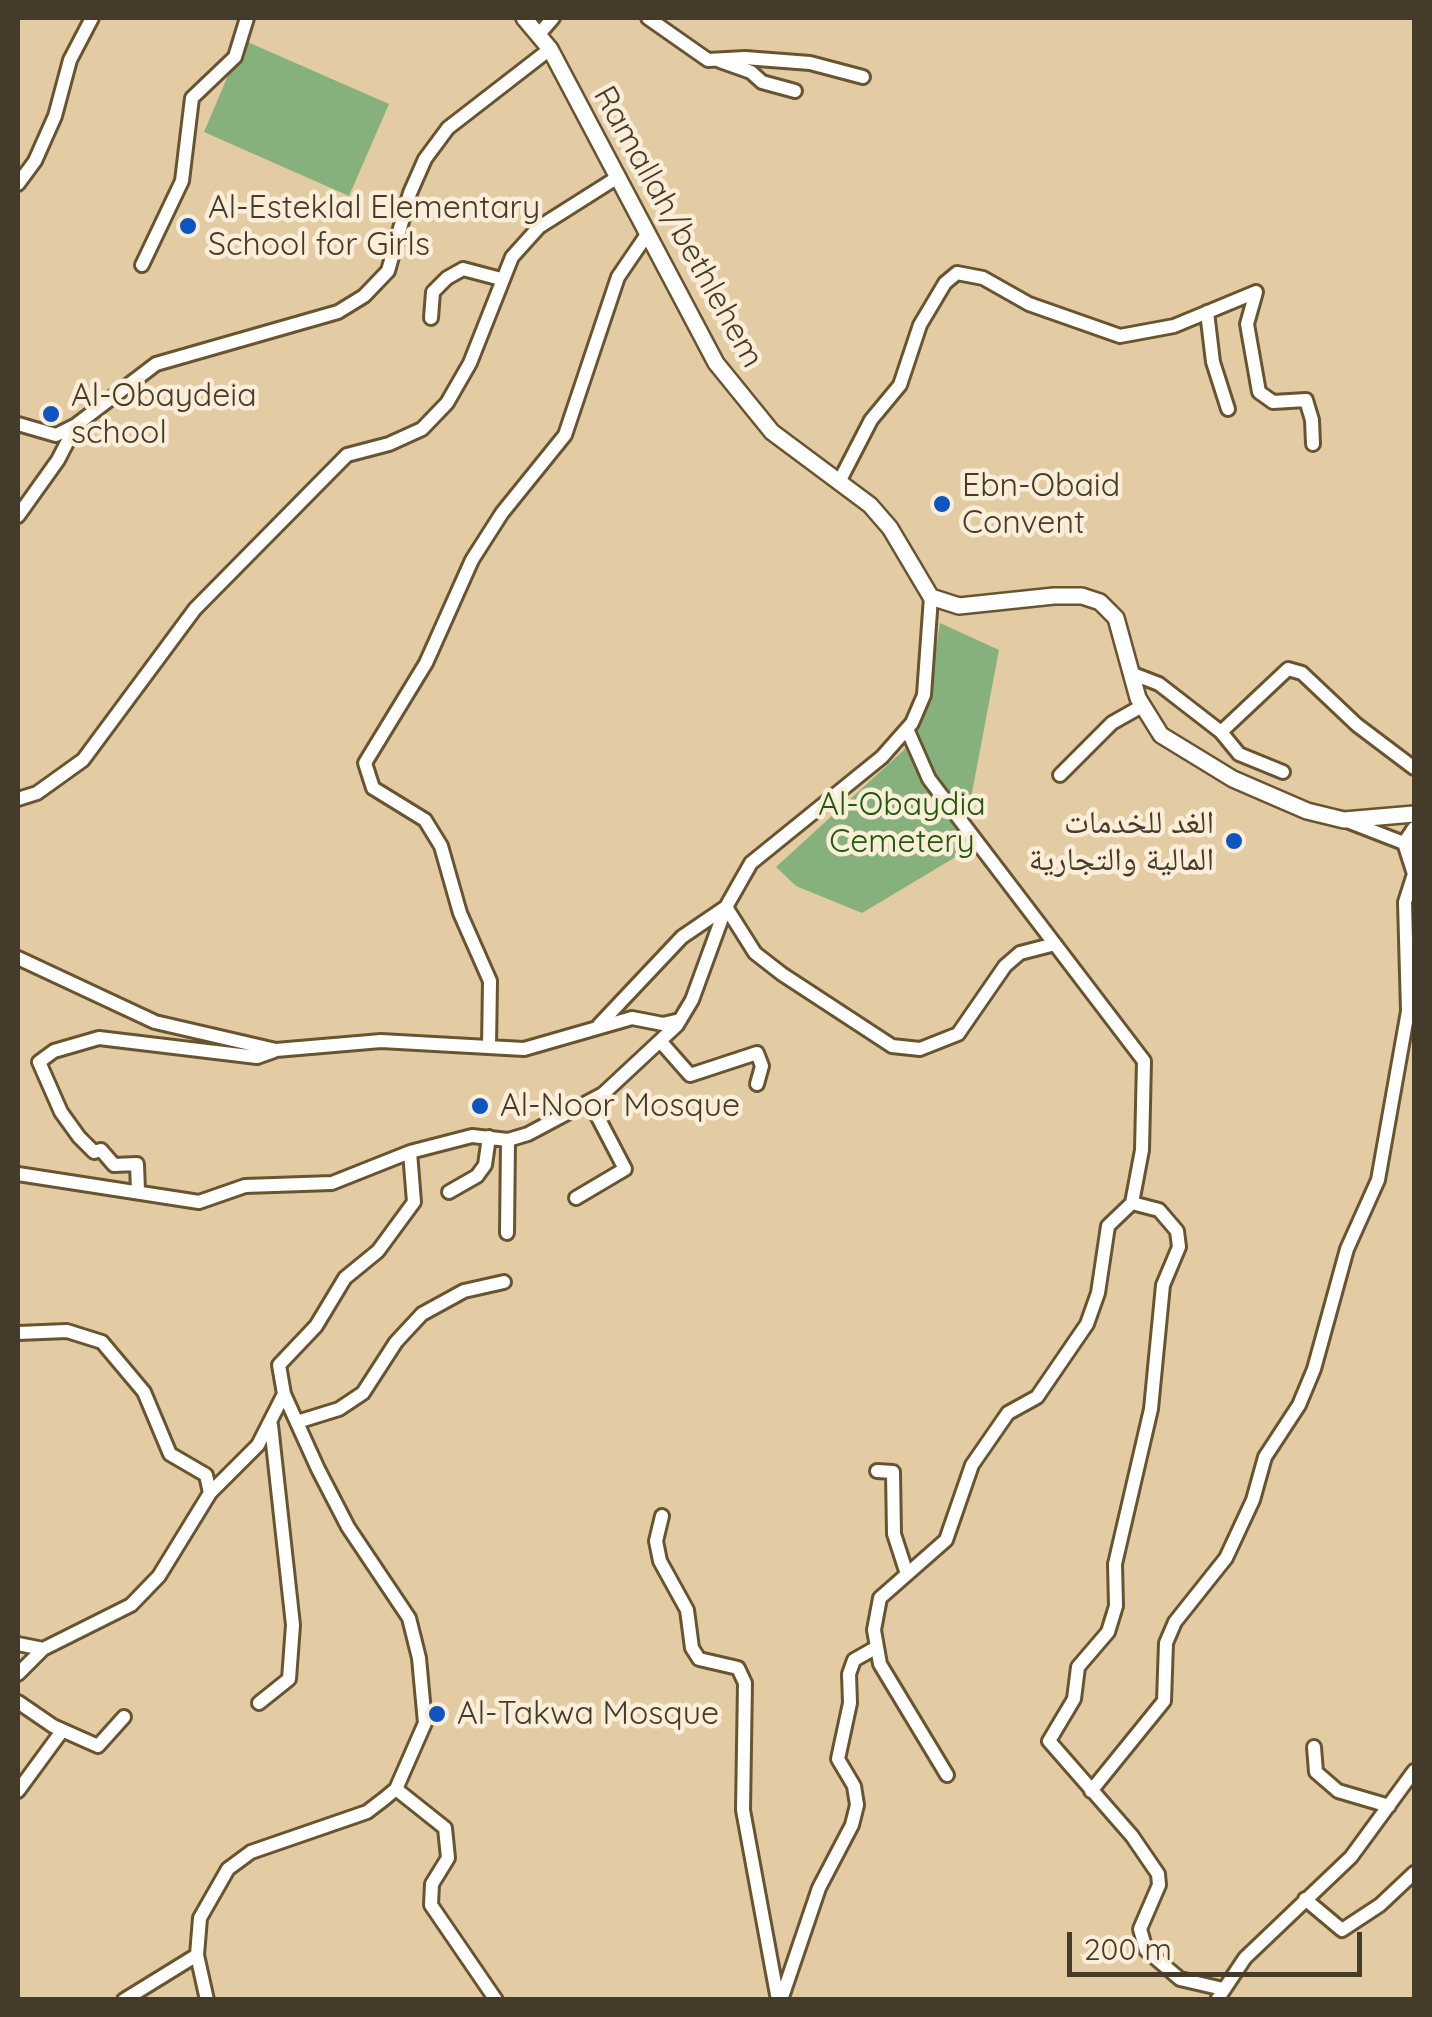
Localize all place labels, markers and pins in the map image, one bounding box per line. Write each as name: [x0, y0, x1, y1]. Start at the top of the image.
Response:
place label: Al-Esteklal Elementary School for Girls: [208, 189, 540, 264]
marker: Al-Esteklal Elementary School for Girls: [177, 215, 199, 237]
place label: Al-Obaydeia school: [71, 377, 257, 452]
marker: Al-Obaydeia school: [40, 403, 62, 425]
place label: Ebn-Obaid Convent: [962, 467, 1120, 542]
marker: Ebn-Obaid Convent: [931, 493, 953, 515]
place label: الغد للخدمات المالية والتجارية: [1029, 804, 1214, 879]
marker: الغد للخدمات المالية والتجارية: [1223, 830, 1245, 852]
place label: Al-Noor Mosque: [500, 1087, 740, 1125]
marker: Al-Noor Mosque: [469, 1095, 491, 1117]
place label: Al-Takwa Mosque: [457, 1695, 719, 1733]
marker: Al-Takwa Mosque: [426, 1703, 448, 1725]

